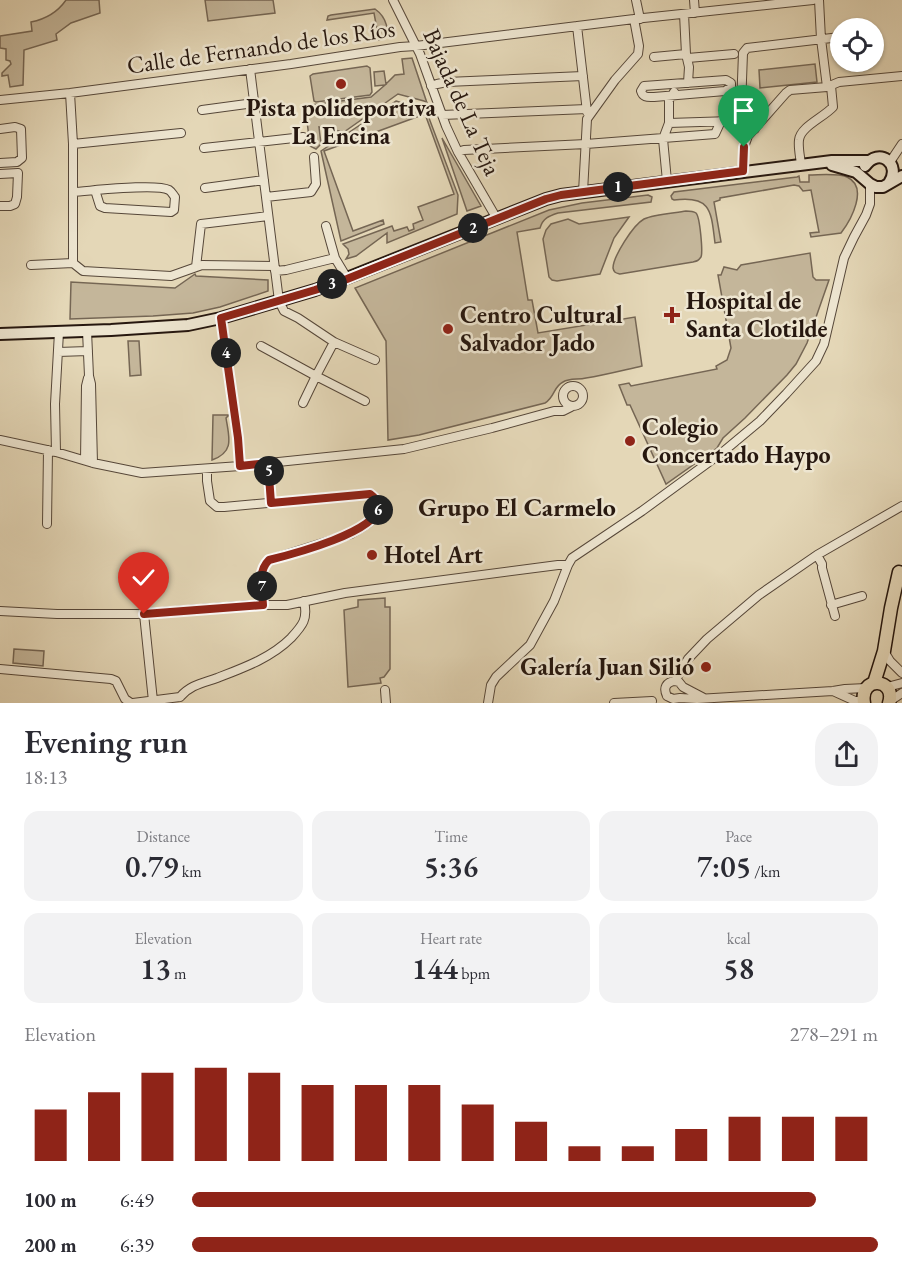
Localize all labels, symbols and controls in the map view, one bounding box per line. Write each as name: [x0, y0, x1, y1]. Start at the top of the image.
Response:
street label: Calle de Fernando de los Ríos: [125, 12, 397, 81]
map controls: [830, 18, 884, 72]
button: locate: [830, 18, 884, 72]
street label: Bajada de La Teja: [416, 24, 509, 180]
marker: Pista polideportiva La Encina: [334, 77, 348, 91]
pin: [718, 85, 769, 147]
place label: Pista polideportiva La Encina: [246, 92, 437, 151]
icon: arrive: [727, 94, 760, 127]
pin: 1: [603, 172, 633, 202]
text: 1: [614, 176, 622, 197]
pin: 2: [458, 213, 488, 243]
text: 2: [469, 217, 477, 238]
pin: 3: [317, 269, 347, 299]
text: 3: [328, 273, 336, 294]
place label: Hospital de Santa Clotilde: [686, 285, 828, 344]
place label: Centro Cultural Salvador Jado: [460, 299, 623, 358]
marker: Hospital de Santa Clotilde: [663, 306, 681, 324]
marker: Centro Cultural Salvador Jado: [441, 322, 455, 336]
pin: 4: [211, 338, 241, 368]
text: 4: [222, 342, 230, 363]
place label: Colegio Concertado Haypo: [642, 411, 831, 471]
marker: Colegio Concertado Haypo: [623, 434, 637, 448]
pin: 5: [254, 456, 284, 486]
text: 5: [265, 460, 273, 481]
district label: Grupo El Carmelo: [418, 490, 616, 524]
pin: 6: [363, 495, 393, 525]
text: 6: [374, 499, 382, 520]
place label: Hotel Art: [384, 539, 483, 570]
marker: Hotel Art: [365, 548, 379, 562]
pin: [118, 552, 169, 614]
icon: check: [127, 561, 160, 594]
pin: 7: [247, 571, 277, 601]
text: 7: [258, 575, 266, 596]
place label: Galería Juan Silió: [520, 651, 694, 682]
marker: Galería Juan Silió: [699, 660, 713, 674]
text: Evening run: [24, 720, 188, 763]
button: share: [815, 723, 878, 786]
text: 18:13: [24, 764, 67, 790]
text: Distance: [137, 826, 190, 847]
text: Time: [434, 826, 468, 847]
text: Pace: [725, 826, 752, 847]
text: 0.79: [125, 847, 178, 886]
text: 5:36: [424, 847, 478, 886]
text: 7:05: [697, 847, 751, 886]
text: km: [178, 861, 202, 882]
text: /km: [751, 861, 781, 882]
text: Elevation: [135, 928, 192, 949]
text: Heart rate: [420, 928, 482, 949]
text: kcal: [727, 928, 751, 949]
text: 13: [140, 949, 171, 988]
text: 144: [412, 949, 458, 988]
text: 58: [723, 949, 754, 988]
text: m: [171, 963, 187, 984]
text: bpm: [458, 963, 490, 984]
text: Elevation: [24, 1021, 96, 1047]
text: 278–291 m: [790, 1021, 878, 1047]
text: 100 m: [24, 1187, 77, 1213]
text: 6:49: [120, 1187, 154, 1213]
text: 200 m: [24, 1232, 77, 1258]
text: 6:39: [120, 1232, 154, 1258]

